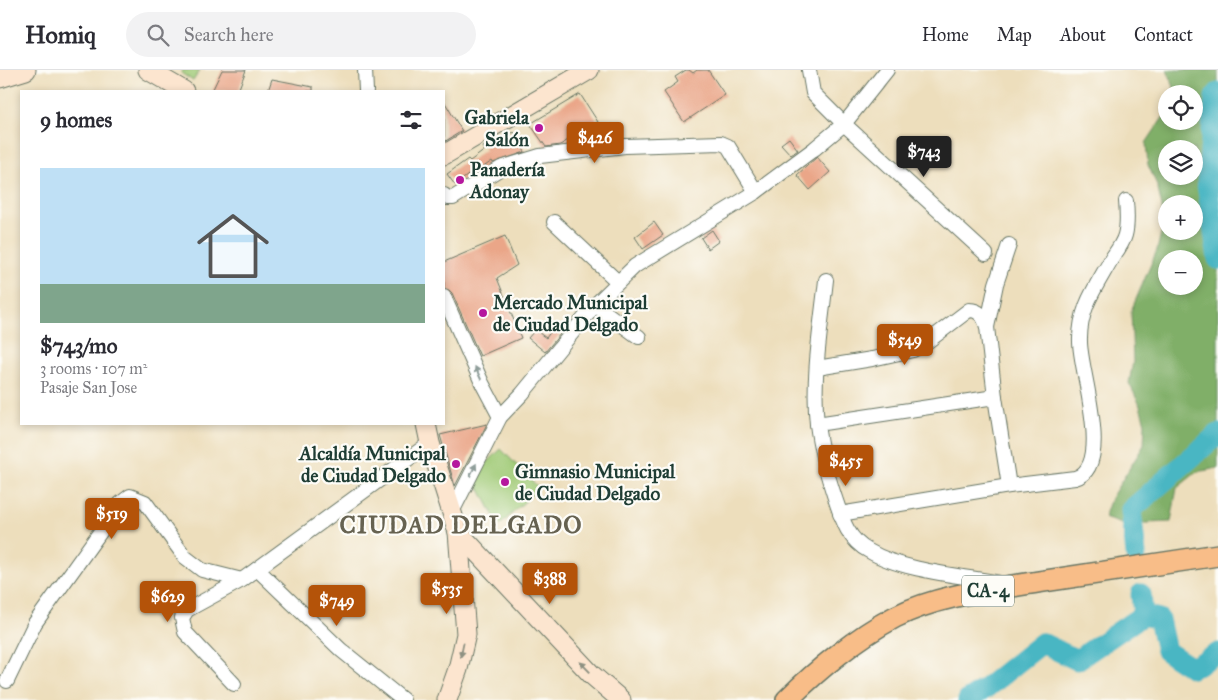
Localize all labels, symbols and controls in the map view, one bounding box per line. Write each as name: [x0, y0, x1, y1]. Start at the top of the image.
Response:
search box: [126, 12, 476, 57]
text: Homiq: [25, 20, 96, 50]
icon: search: [144, 21, 172, 49]
text: Search here: [184, 23, 274, 46]
text: Home: [922, 24, 969, 46]
text: Map: [997, 24, 1032, 46]
text: About: [1060, 24, 1106, 46]
text: Contact: [1134, 24, 1193, 46]
map controls: [1158, 85, 1203, 295]
button: locate: [1158, 85, 1203, 130]
icon: filters: [397, 106, 425, 134]
place label: Gabriela Salón: [465, 106, 530, 151]
text: 9 homes: [40, 107, 112, 133]
marker: Gabriela Salón: [533, 122, 545, 134]
pin: $426: [565, 122, 625, 164]
text: $426: [578, 128, 612, 147]
pin: $743: [894, 136, 954, 178]
button: layers: [1158, 140, 1203, 185]
text: $743: [907, 142, 941, 161]
place label: Panadería Adonay: [468, 158, 546, 204]
marker: Panadería Adonay: [454, 174, 466, 186]
button: +: [1158, 195, 1203, 240]
icon: home: [188, 201, 278, 291]
button: −: [1158, 250, 1203, 295]
place label: Mercado Municipal de Ciudad Delgado: [493, 291, 648, 337]
marker: Mercado Municipal de Ciudad Delgado: [477, 307, 489, 319]
pin: $549: [875, 324, 935, 366]
text: $549: [888, 330, 922, 349]
text: $743/mo: [40, 333, 117, 359]
text: 3 rooms · 107 m²: [40, 359, 147, 378]
one-way arrow: [473, 366, 481, 380]
text: Pasaje San Jose: [40, 378, 137, 397]
place label: Alcaldía Municipal de Ciudad Delgado: [297, 442, 447, 488]
pin: $455: [816, 444, 876, 487]
text: $455: [829, 451, 863, 470]
marker: Alcaldía Municipal de Ciudad Delgado: [450, 458, 462, 470]
place label: Gimnasio Municipal de Ciudad Delgado: [515, 460, 676, 506]
one-way arrow: [469, 463, 477, 478]
marker: Gimnasio Municipal de Ciudad Delgado: [499, 476, 511, 488]
pin: $519: [82, 498, 142, 540]
text: $519: [96, 504, 128, 523]
district label: CIUDAD DELGADO: [340, 510, 582, 540]
pin: $388: [520, 562, 580, 605]
text: $388: [533, 569, 567, 588]
pin: $535: [417, 572, 477, 615]
road number: CA-4: [962, 576, 1014, 606]
text: $535: [432, 579, 462, 598]
pin: $629: [138, 580, 198, 623]
pin: $749: [307, 584, 367, 627]
text: $629: [151, 587, 185, 606]
text: $749: [319, 591, 355, 610]
one-way arrow: [458, 642, 466, 657]
one-way arrow: [579, 662, 591, 674]

